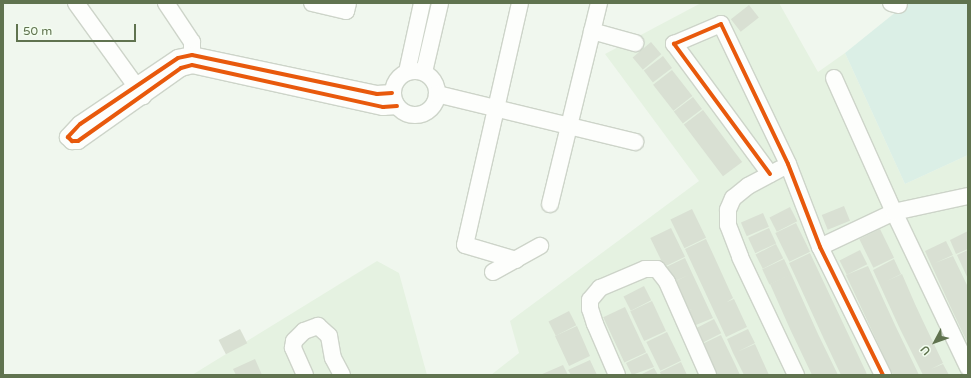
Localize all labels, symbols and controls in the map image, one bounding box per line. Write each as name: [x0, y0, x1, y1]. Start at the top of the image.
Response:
scale bar: [18, 16, 138, 42]
text: 50 m: [23, 24, 52, 38]
north arrow: [915, 322, 955, 362]
text: U: [918, 343, 933, 358]

